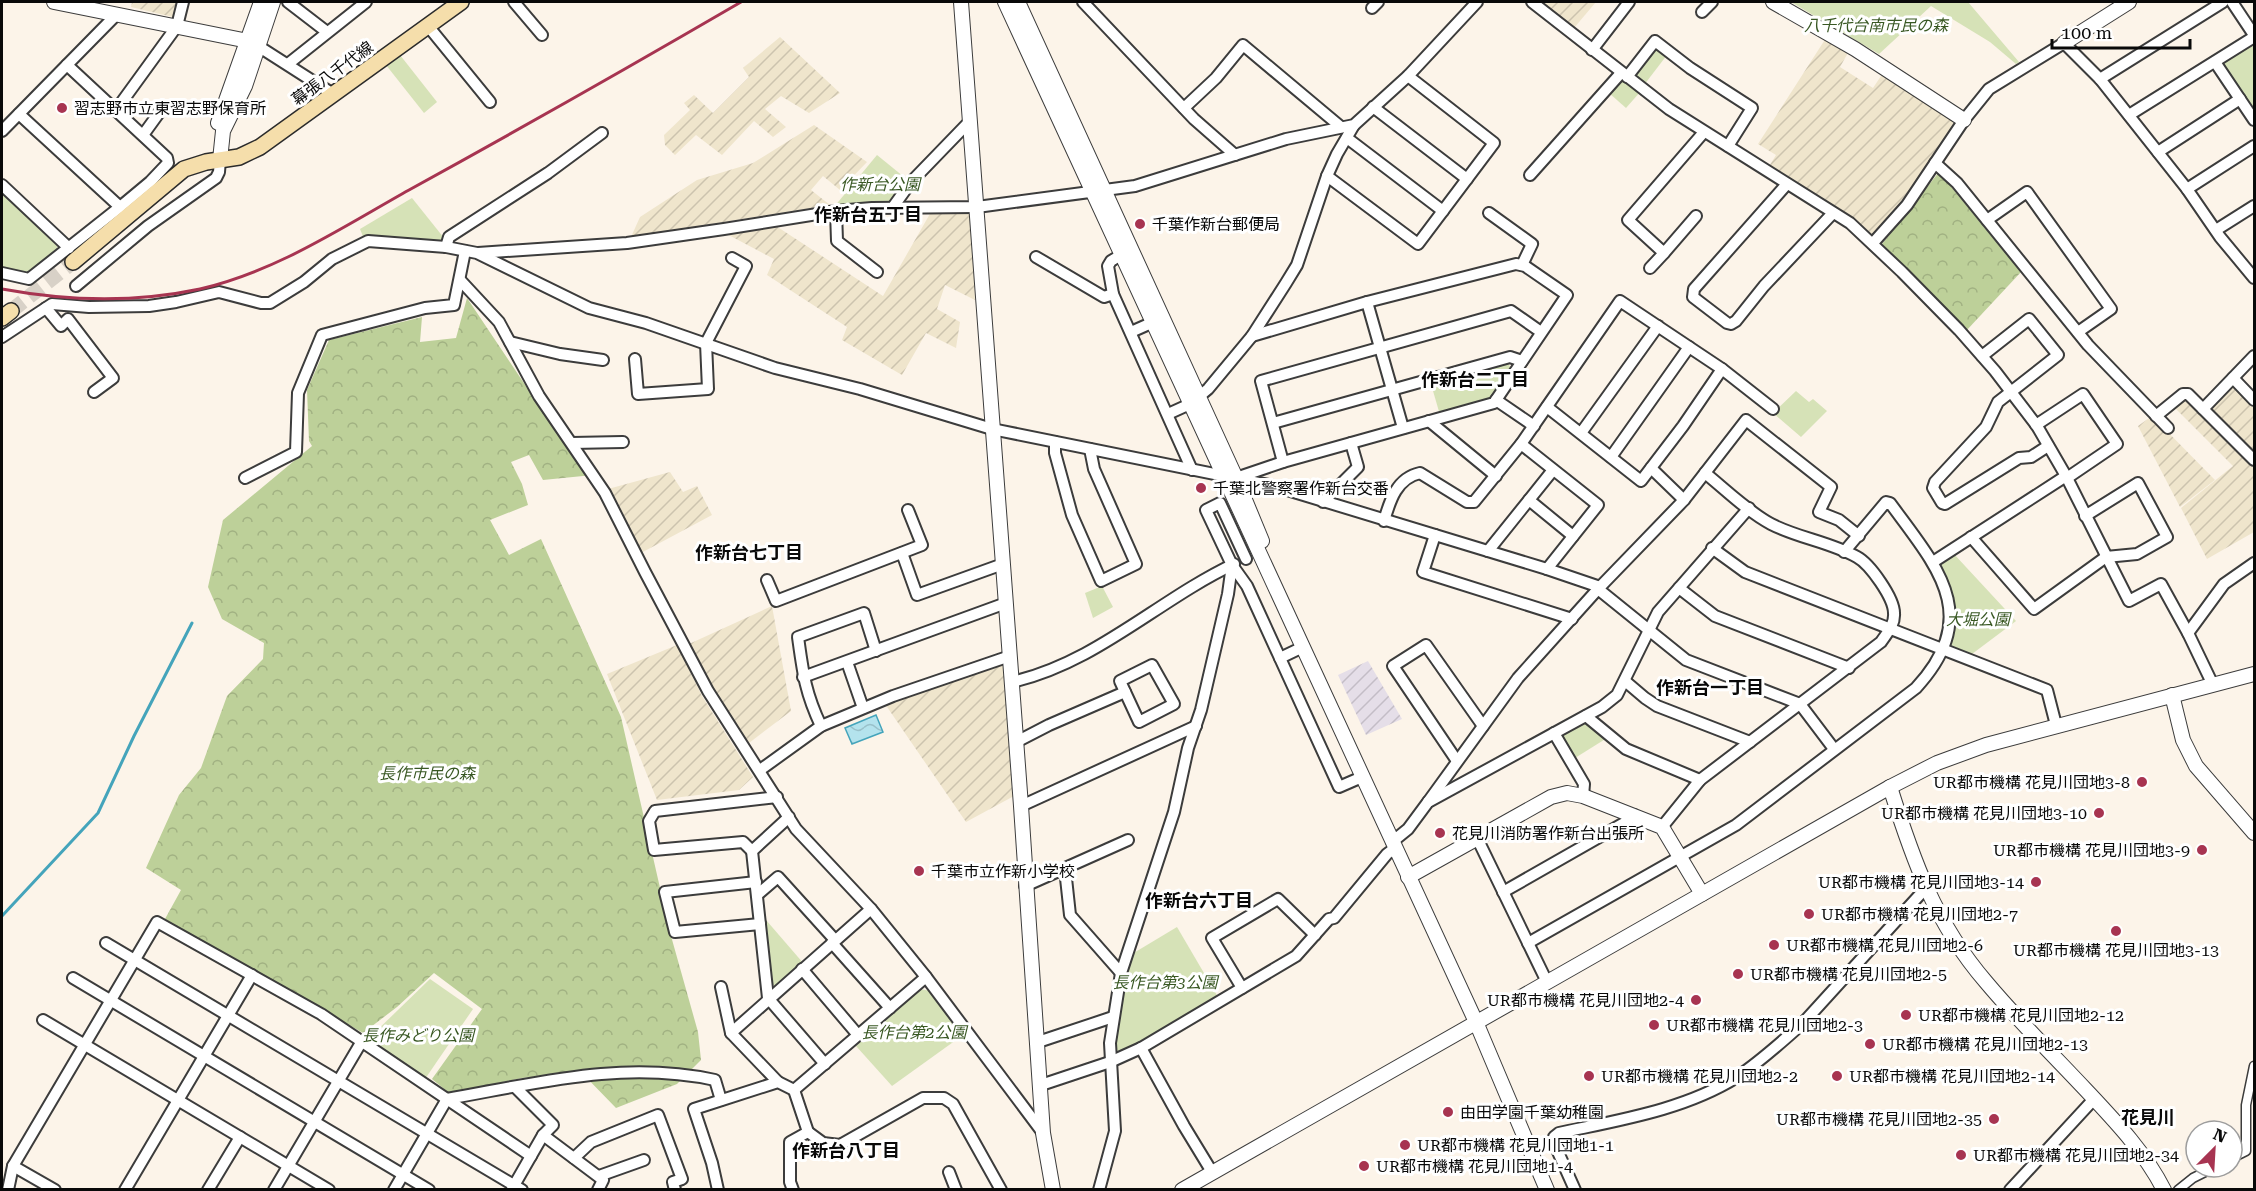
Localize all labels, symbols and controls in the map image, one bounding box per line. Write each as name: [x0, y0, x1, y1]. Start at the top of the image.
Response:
scale bar: [2052, 12, 2190, 50]
park label: 八千代台南市民の森: [1804, 16, 1950, 35]
text: 100 m: [2061, 22, 2112, 43]
street label: 幕張八千代線: [288, 38, 377, 109]
place label: 習志野市立東習志野保育所: [74, 99, 266, 118]
marker: 習志野市立東習志野保育所: [55, 101, 69, 115]
park label: 作新台公園: [840, 175, 922, 194]
district label: 作新台五丁目: [814, 204, 922, 225]
place label: 千葉作新台郵便局: [1152, 215, 1280, 234]
marker: 千葉作新台郵便局: [1133, 217, 1147, 231]
district label: 作新台二丁目: [1421, 369, 1529, 390]
place label: 千葉北警察署作新台交番: [1213, 479, 1389, 498]
marker: 千葉北警察署作新台交番: [1194, 481, 1208, 495]
district label: 作新台七丁目: [695, 542, 803, 563]
park label: 大堀公園: [1946, 610, 2012, 629]
district label: 作新台一丁目: [1656, 677, 1764, 698]
park label: 長作市民の森: [379, 764, 477, 783]
place label: UR都市機構 花見川団地3-8: [1933, 773, 2130, 792]
marker: UR都市機構 花見川団地3-8: [2135, 775, 2149, 789]
place label: UR都市機構 花見川団地3-10: [1881, 804, 2087, 823]
marker: UR都市機構 花見川団地3-10: [2092, 806, 2106, 820]
place label: 花見川消防署作新台出張所: [1452, 824, 1644, 843]
marker: 花見川消防署作新台出張所: [1433, 826, 1447, 840]
place label: UR都市機構 花見川団地3-9: [1993, 841, 2190, 860]
marker: UR都市機構 花見川団地3-9: [2195, 843, 2209, 857]
place label: 千葉市立作新小学校: [931, 862, 1075, 881]
marker: 千葉市立作新小学校: [912, 864, 926, 878]
place label: UR都市機構 花見川団地3-14: [1818, 873, 2024, 892]
marker: UR都市機構 花見川団地3-14: [2029, 875, 2043, 889]
district label: 作新台六丁目: [1145, 890, 1253, 911]
place label: UR都市機構 花見川団地2-7: [1821, 905, 2018, 924]
marker: UR都市機構 花見川団地2-7: [1802, 907, 1816, 921]
marker: UR都市機構 花見川団地3-13: [2109, 924, 2123, 938]
place label: UR都市機構 花見川団地2-6: [1786, 936, 1983, 955]
marker: UR都市機構 花見川団地2-6: [1767, 938, 1781, 952]
place label: UR都市機構 花見川団地3-13: [2013, 941, 2219, 960]
place label: UR都市機構 花見川団地2-5: [1750, 965, 1947, 984]
marker: UR都市機構 花見川団地2-5: [1731, 967, 1745, 981]
park label: 長作台第3公園: [1113, 973, 1219, 992]
place label: UR都市機構 花見川団地2-4: [1487, 991, 1684, 1010]
marker: UR都市機構 花見川団地2-4: [1689, 993, 1703, 1007]
place label: UR都市機構 花見川団地2-12: [1918, 1006, 2124, 1025]
marker: UR都市機構 花見川団地2-12: [1899, 1008, 1913, 1022]
place label: UR都市機構 花見川団地2-3: [1666, 1016, 1863, 1035]
marker: UR都市機構 花見川団地2-3: [1647, 1018, 1661, 1032]
park label: 長作台第2公園: [862, 1023, 968, 1042]
park label: 長作みどり公園: [362, 1026, 476, 1045]
place label: UR都市機構 花見川団地2-13: [1882, 1035, 2088, 1054]
marker: UR都市機構 花見川団地2-13: [1863, 1037, 1877, 1051]
place label: UR都市機構 花見川団地2-2: [1601, 1067, 1798, 1086]
place label: UR都市機構 花見川団地2-14: [1849, 1067, 2055, 1086]
marker: UR都市機構 花見川団地2-2: [1582, 1069, 1596, 1083]
marker: UR都市機構 花見川団地2-14: [1830, 1069, 1844, 1083]
place label: 由田学園千葉幼稚園: [1460, 1103, 1604, 1122]
marker: 由田学園千葉幼稚園: [1441, 1105, 1455, 1119]
district label: 花見川: [2121, 1107, 2175, 1128]
place label: UR都市機構 花見川団地2-35: [1776, 1110, 1982, 1129]
marker: UR都市機構 花見川団地2-35: [1987, 1112, 2001, 1126]
north arrow: [2184, 1119, 2244, 1179]
text: N: [2210, 1125, 2229, 1147]
place label: UR都市機構 花見川団地1-1: [1417, 1136, 1614, 1155]
marker: UR都市機構 花見川団地1-1: [1398, 1138, 1412, 1152]
district label: 作新台八丁目: [792, 1140, 900, 1161]
place label: UR都市機構 花見川団地2-34: [1973, 1146, 2179, 1165]
marker: UR都市機構 花見川団地2-34: [1954, 1148, 1968, 1162]
place label: UR都市機構 花見川団地1-4: [1376, 1157, 1573, 1176]
marker: UR都市機構 花見川団地1-4: [1357, 1159, 1371, 1173]

